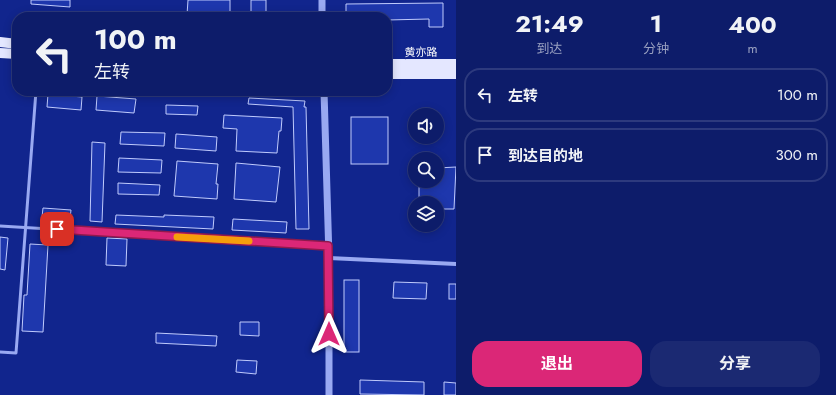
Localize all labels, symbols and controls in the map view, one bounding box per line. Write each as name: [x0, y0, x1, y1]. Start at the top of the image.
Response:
text: 21:49: [515, 6, 584, 41]
text: 1: [650, 6, 662, 41]
text: 400: [728, 7, 777, 42]
text: 100 m: [94, 19, 177, 60]
icon: left: [28, 28, 80, 80]
text: 到达: [536, 39, 562, 58]
text: 分钟: [643, 39, 669, 58]
text: m: [747, 39, 758, 58]
street label: 黄亦路: [404, 44, 438, 60]
text: 左转: [94, 59, 130, 85]
icon: left: [474, 84, 496, 106]
text: 100 m: [777, 84, 818, 106]
text: 左转: [508, 85, 538, 107]
map controls: [408, 108, 444, 232]
button: sound: [408, 108, 444, 144]
icon: arrive: [474, 144, 496, 166]
text: 300 m: [776, 144, 818, 166]
text: 到达目的地: [508, 145, 583, 167]
button: search: [408, 152, 444, 188]
button: layers: [408, 196, 444, 232]
pin: [40, 212, 74, 246]
icon: arrive: [46, 218, 68, 240]
position arrow: [308, 313, 350, 355]
button: 退出: [472, 341, 642, 387]
button: 分享: [650, 341, 820, 387]

